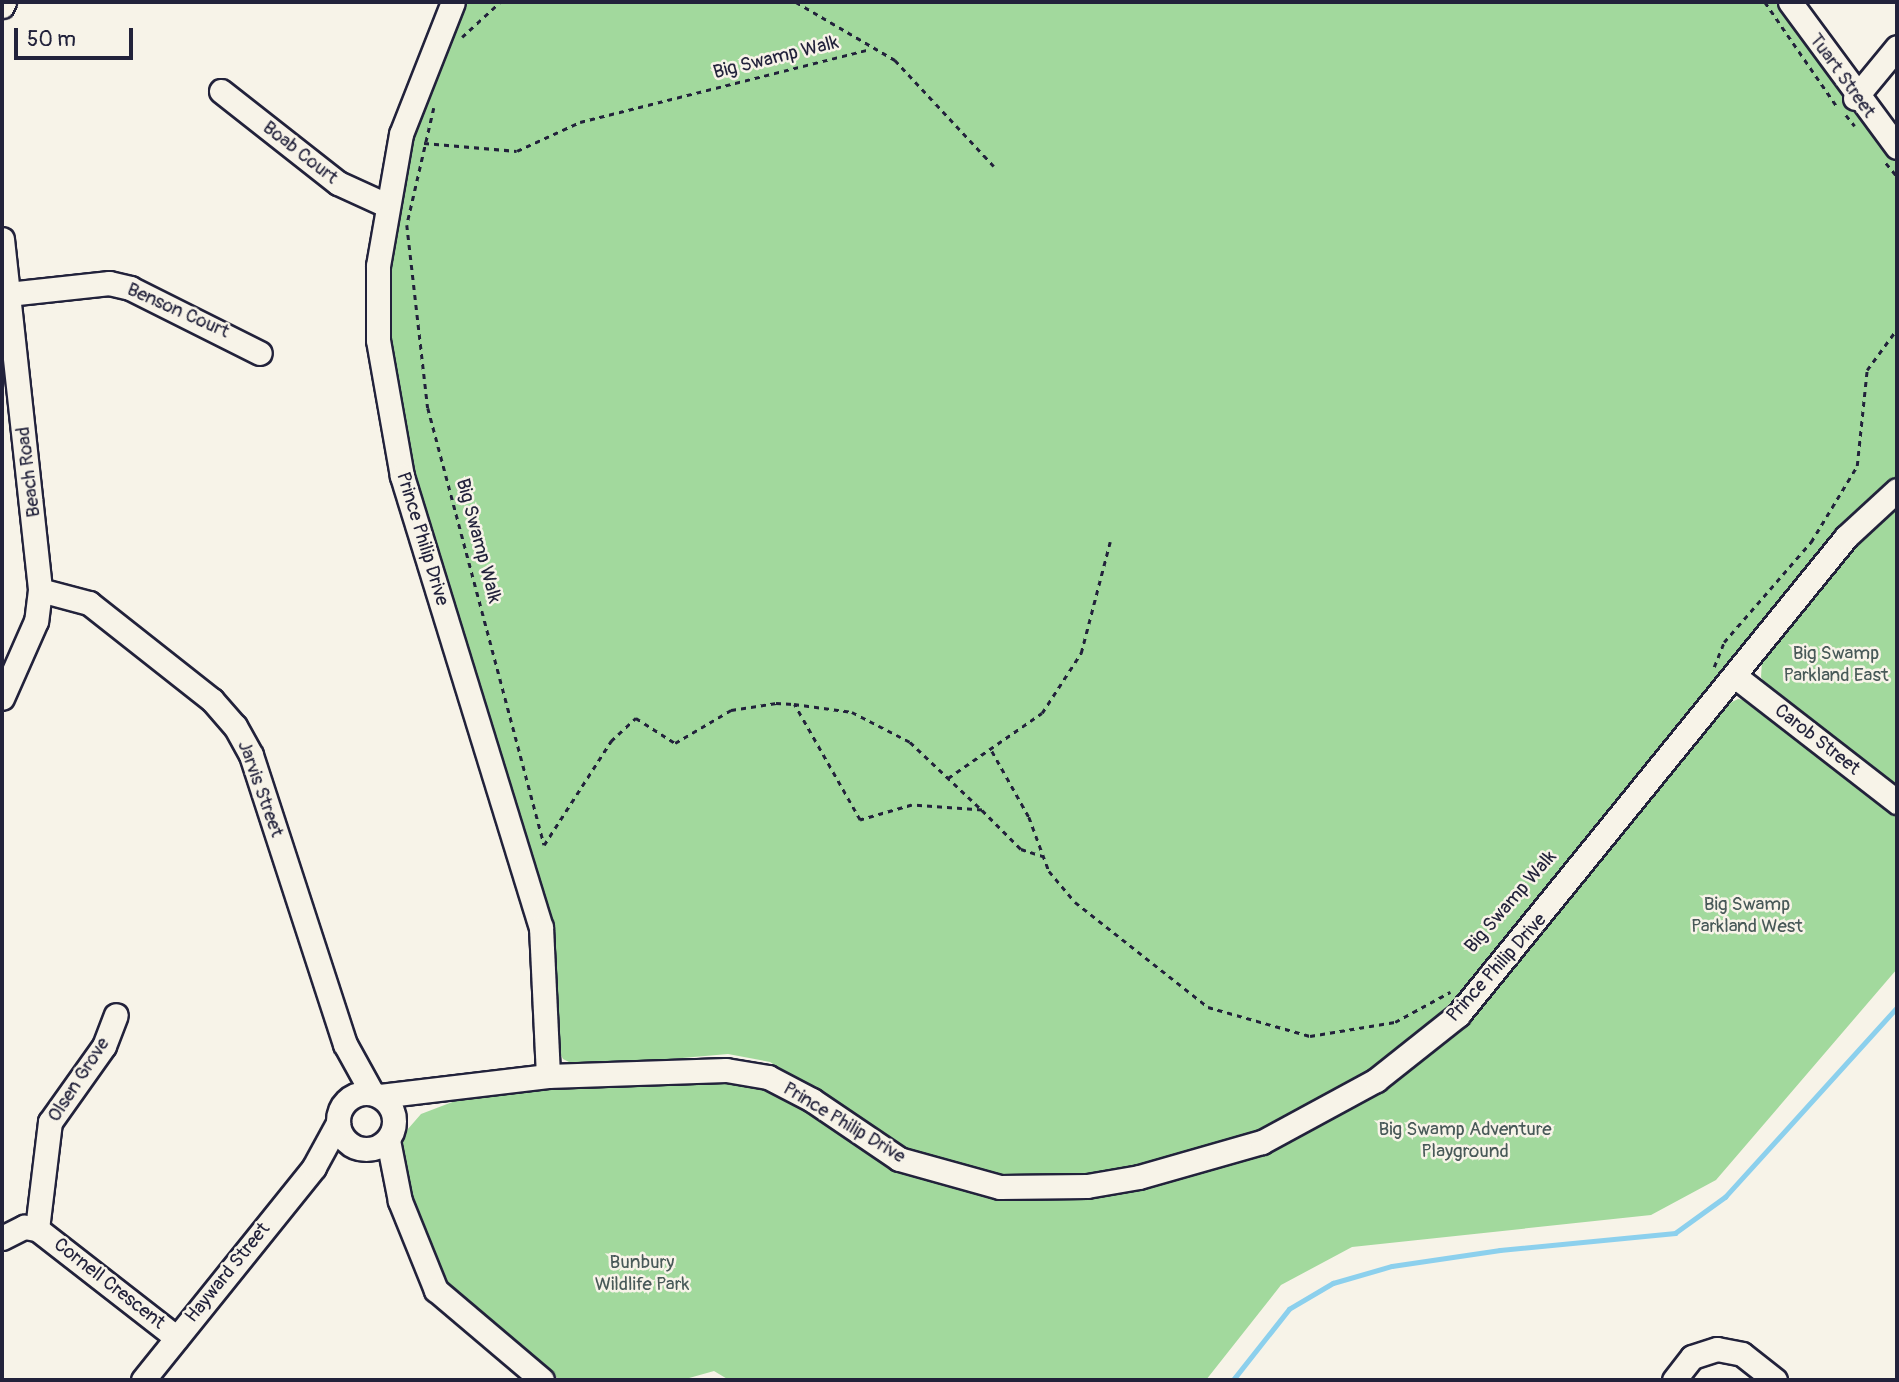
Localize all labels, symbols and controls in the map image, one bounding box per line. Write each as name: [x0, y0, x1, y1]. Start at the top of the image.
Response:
scale bar: [18, 14, 136, 58]
text: 50 m: [27, 26, 76, 53]
street label: Tuart Street: [1804, 29, 1880, 123]
street label: Big Swamp Walk: [711, 31, 841, 85]
street label: Boab Court: [258, 117, 342, 189]
street label: Benson Court: [123, 278, 233, 344]
street label: Beach Road: [12, 425, 46, 519]
street label: Prince Philip Drive: [391, 469, 453, 609]
street label: Big Swamp Walk: [450, 476, 506, 606]
park label: Big Swamp Parkland East: [1783, 643, 1889, 687]
street label: Carob Street: [1770, 700, 1864, 780]
street label: Jarvis Street: [232, 738, 288, 840]
street label: Big Swamp Walk: [1460, 846, 1562, 958]
park label: Big Swamp Parkland West: [1691, 894, 1803, 938]
street label: Prince Philip Drive: [1442, 909, 1552, 1027]
street label: Olsen Grove: [43, 1034, 115, 1126]
street label: Prince Philip Drive: [779, 1078, 909, 1168]
park label: Big Swamp Adventure Playground: [1378, 1119, 1552, 1163]
street label: Hayward Street: [181, 1218, 275, 1328]
street label: Cornell Crescent: [49, 1234, 169, 1334]
park label: Bunbury Wildlife Park: [595, 1252, 689, 1296]

